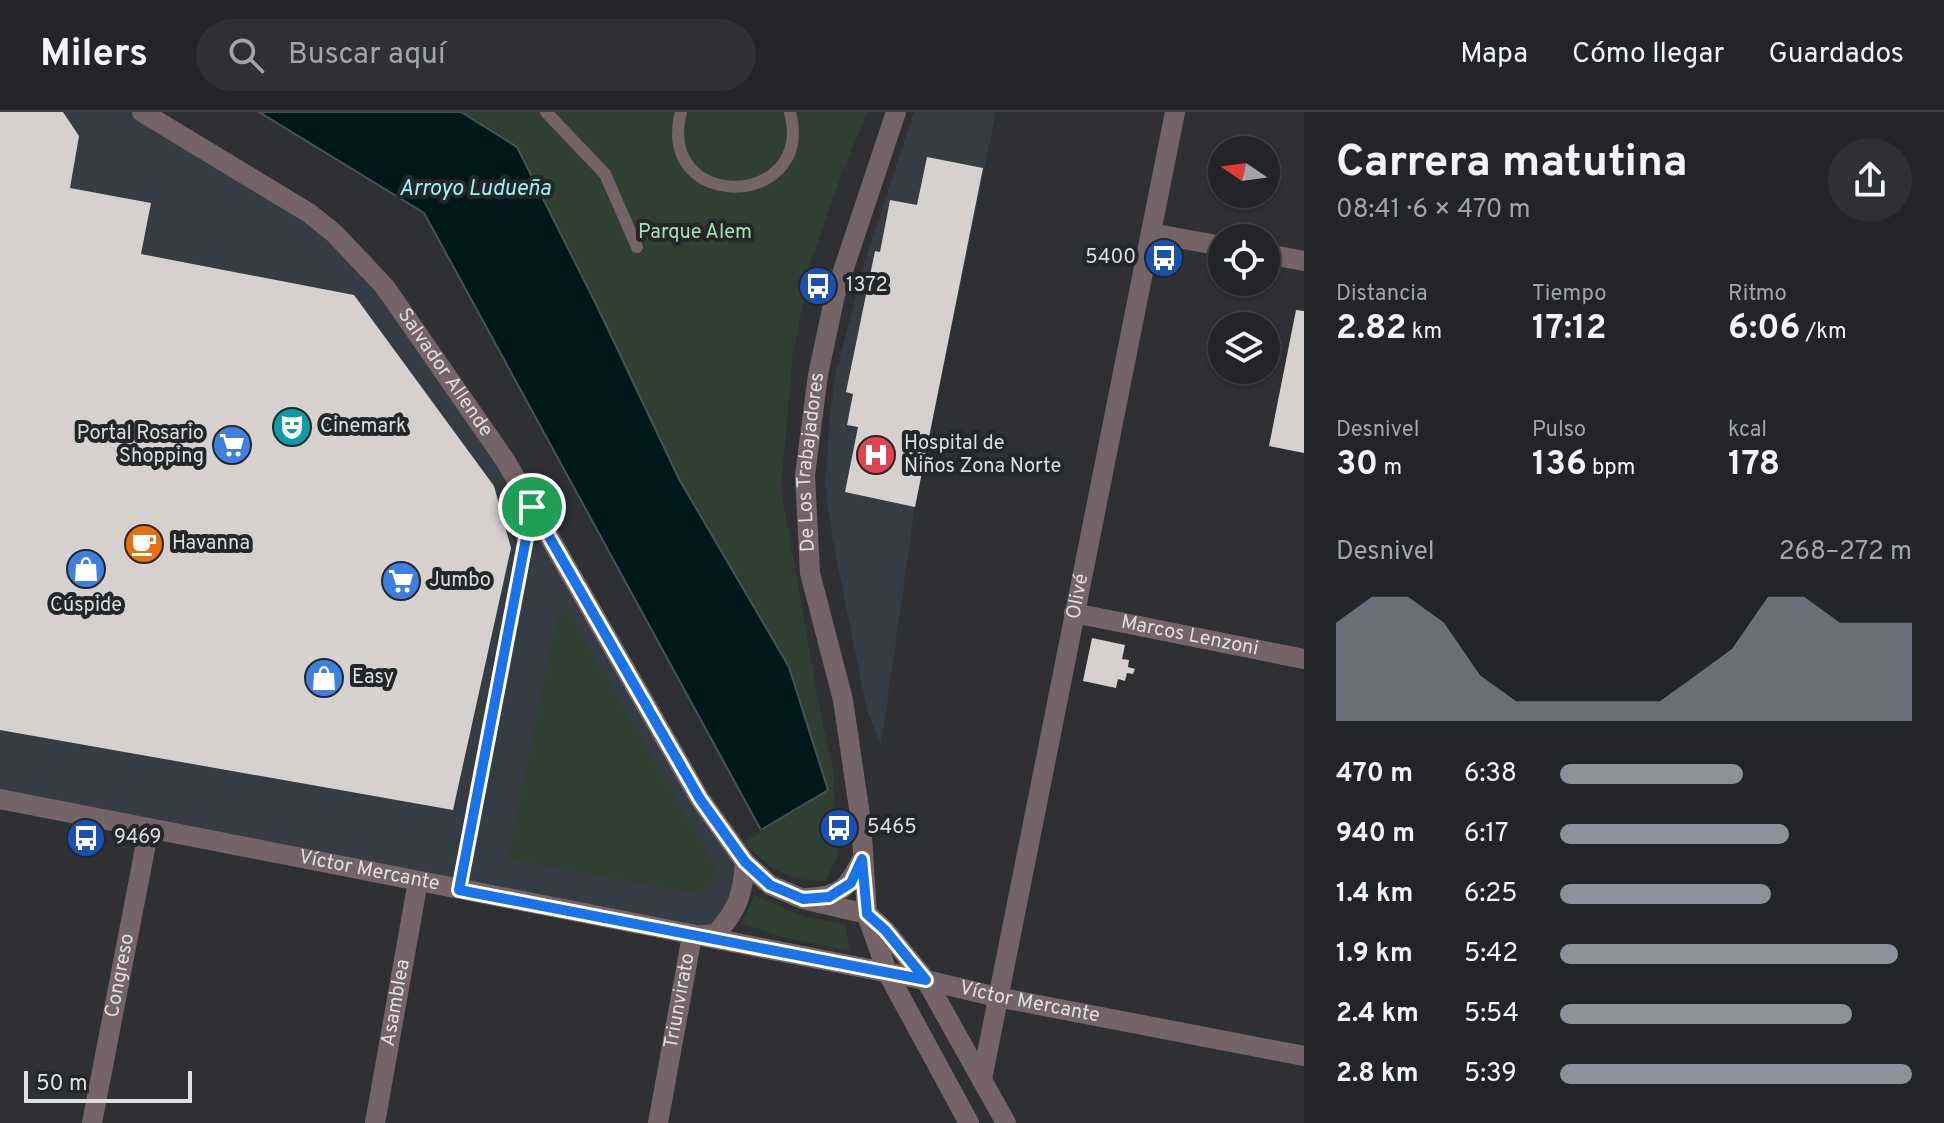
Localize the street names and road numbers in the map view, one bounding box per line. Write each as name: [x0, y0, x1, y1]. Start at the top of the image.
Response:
street label: Salvador Allende: [391, 303, 498, 442]
street label: De Los Trabajadores: [792, 371, 831, 553]
street label: Olivé: [1061, 571, 1096, 622]
street label: Marcos Lenzoni: [1119, 610, 1261, 663]
street label: Víctor Mercante: [296, 845, 442, 898]
street label: Congreso: [100, 931, 141, 1020]
street label: Triunvirato: [659, 951, 702, 1051]
street label: Asamblea: [376, 957, 417, 1049]
street label: Víctor Mercante: [957, 975, 1102, 1029]

